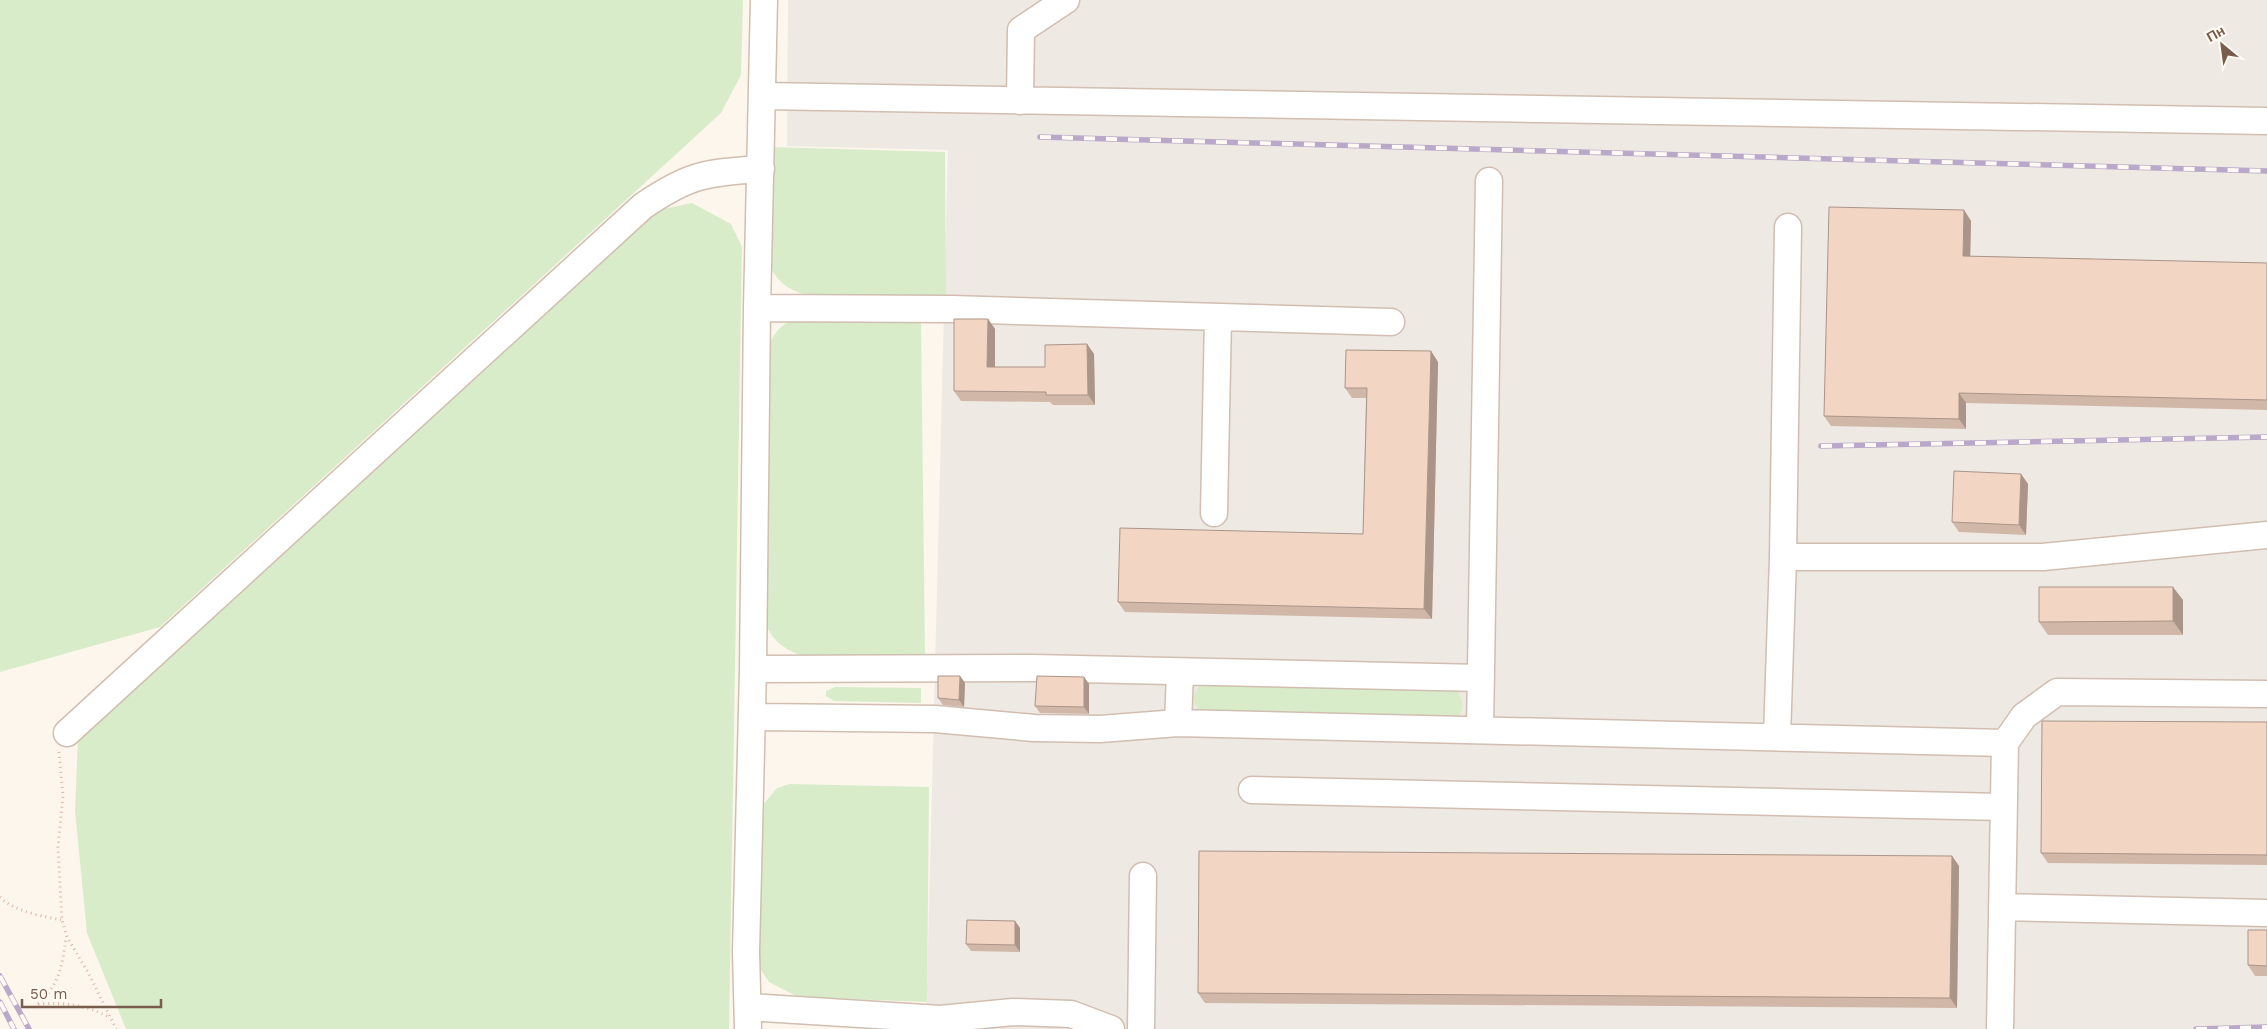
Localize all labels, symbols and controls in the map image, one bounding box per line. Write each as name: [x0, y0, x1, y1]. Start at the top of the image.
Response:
north arrow: [2197, 20, 2247, 70]
text: Пн: [2204, 22, 2228, 45]
scale bar: [22, 976, 161, 1008]
text: 50 m: [30, 985, 67, 1003]

